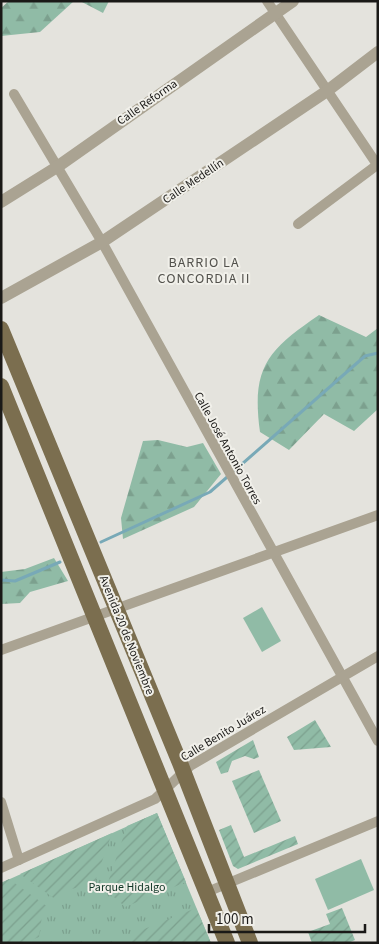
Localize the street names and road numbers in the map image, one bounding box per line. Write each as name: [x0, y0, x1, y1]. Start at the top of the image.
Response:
street label: Calle Reforma: [114, 75, 181, 129]
street label: Calle Medellín: [159, 155, 227, 208]
street label: Calle José Antonio Torres: [190, 389, 266, 508]
street label: Avenida 20 de Noviembre: [95, 573, 158, 697]
street label: Calle Benito Juárez: [178, 701, 269, 765]

